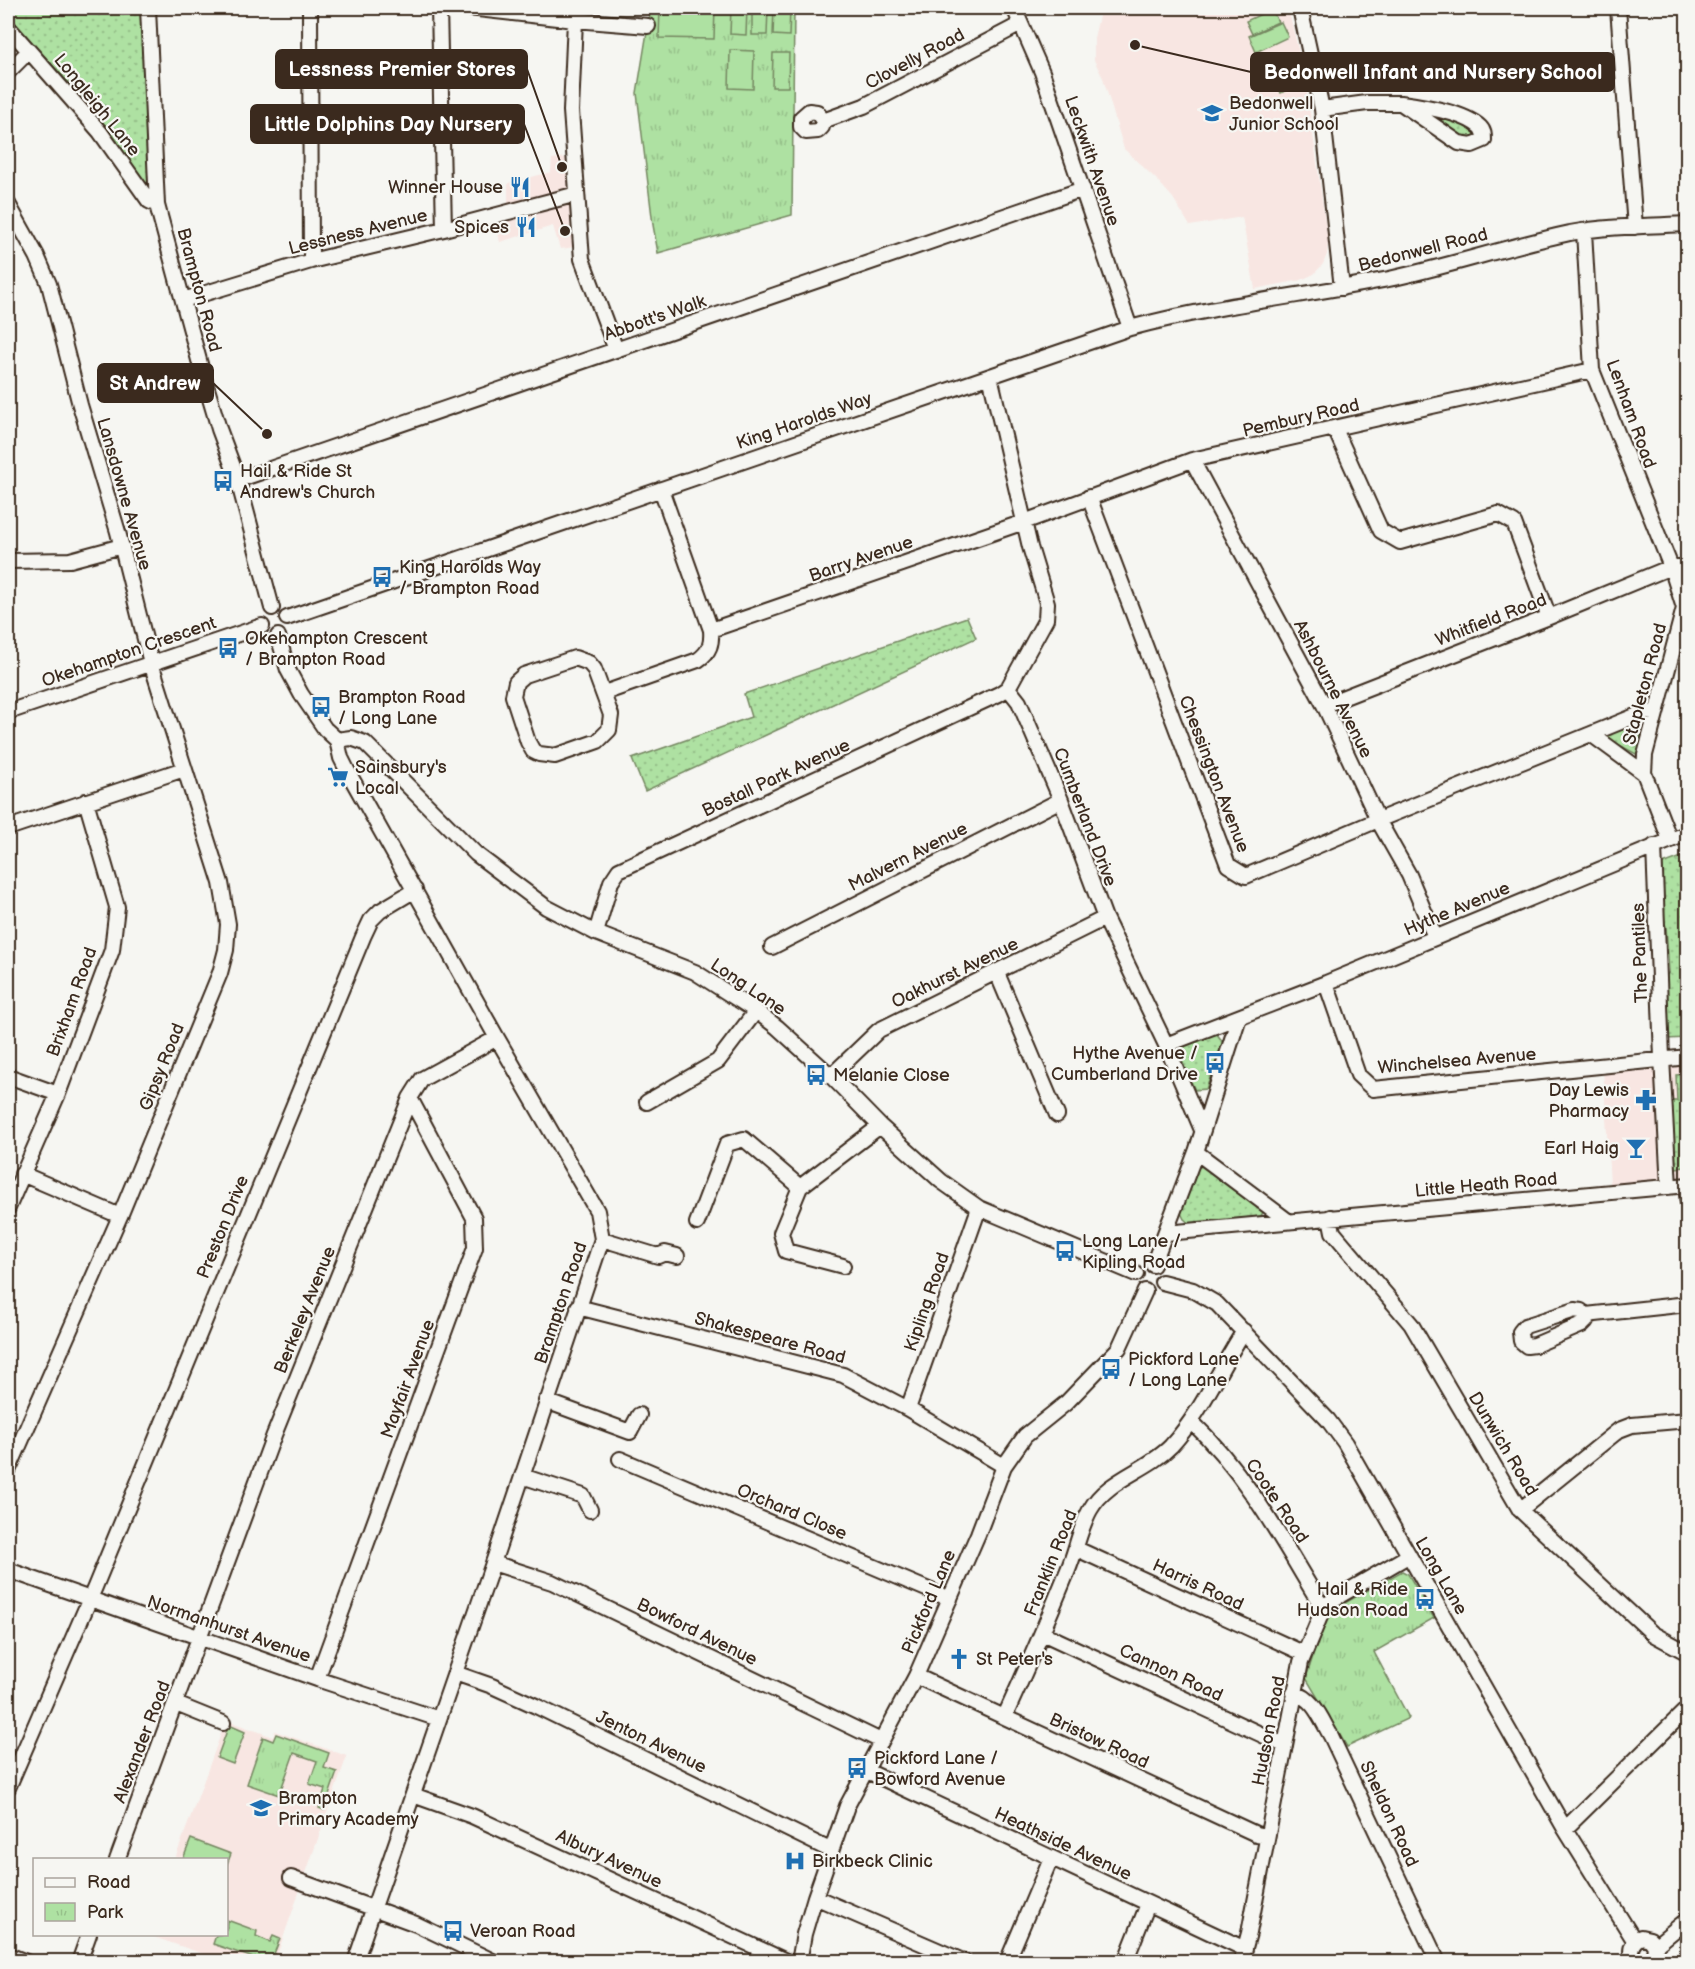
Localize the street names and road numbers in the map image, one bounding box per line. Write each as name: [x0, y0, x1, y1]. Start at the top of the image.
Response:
street label: Clovelly Road: [862, 24, 968, 94]
street label: Longleigh Lane: [49, 50, 145, 161]
street label: Leckwith Avenue: [1060, 93, 1124, 229]
street label: Lessness Avenue: [286, 205, 430, 259]
street label: Bedonwell Road: [1356, 224, 1490, 276]
street label: Brampton Road: [172, 226, 226, 354]
street label: Abbott's Walk: [601, 291, 709, 345]
street label: Lenham Road: [1602, 357, 1660, 471]
street label: King Harolds Way: [733, 388, 875, 454]
street label: Pembury Road: [1241, 394, 1361, 442]
street label: Lansdowne Avenue: [92, 415, 156, 573]
street label: Barry Avenue: [806, 531, 916, 587]
street label: Whitfield Road: [1432, 589, 1550, 651]
street label: Okehampton Crescent: [39, 612, 219, 692]
street label: Ashbourne Avenue: [1289, 616, 1377, 762]
street label: Stapleton Road: [1619, 621, 1671, 747]
street label: Chessington Avenue: [1174, 692, 1254, 856]
street label: Bostall Park Avenue: [699, 734, 854, 822]
street label: Cumberland Drive: [1049, 745, 1121, 890]
street label: Malvern Avenue: [845, 818, 971, 896]
street label: Hythe Avenue: [1401, 877, 1513, 941]
street label: The Pantiles: [1628, 903, 1652, 1003]
street label: Oakhurst Avenue: [888, 933, 1022, 1013]
street label: Brixham Road: [42, 944, 102, 1060]
street label: Long Lane: [706, 954, 790, 1020]
street label: Gipsy Road: [135, 1020, 189, 1114]
street label: Winchelsea Avenue: [1377, 1044, 1538, 1078]
street label: Little Heath Road: [1414, 1168, 1558, 1202]
street label: Preston Drive: [193, 1172, 253, 1282]
street label: Brampton Road: [530, 1239, 592, 1367]
street label: Berkeley Avenue: [270, 1243, 340, 1377]
street label: Kipling Road: [900, 1250, 954, 1354]
street label: Shakespeare Road: [692, 1308, 848, 1368]
street label: Mayfair Avenue: [377, 1316, 439, 1441]
street label: Dunwich Road: [1464, 1388, 1542, 1500]
street label: Coote Road: [1241, 1455, 1313, 1547]
street label: Orchard Close: [734, 1479, 850, 1545]
street label: Franklin Road: [1020, 1507, 1082, 1619]
street label: Long Lane: [1410, 1533, 1472, 1619]
street label: Pickford Lane: [898, 1546, 961, 1657]
street label: Harris Road: [1149, 1555, 1247, 1615]
street label: Normanhurst Avenue: [144, 1591, 314, 1667]
street label: Bowford Avenue: [633, 1594, 761, 1670]
street label: Cannon Road: [1116, 1640, 1226, 1706]
street label: Hudson Road: [1248, 1674, 1290, 1788]
street label: Alexander Road: [109, 1678, 175, 1806]
street label: Jenton Avenue: [592, 1706, 710, 1778]
street label: Bristow Road: [1046, 1709, 1152, 1773]
street label: Sheldon Road: [1355, 1758, 1423, 1870]
street label: Heathside Avenue: [991, 1803, 1135, 1885]
street label: Albury Avenue: [553, 1825, 666, 1893]

